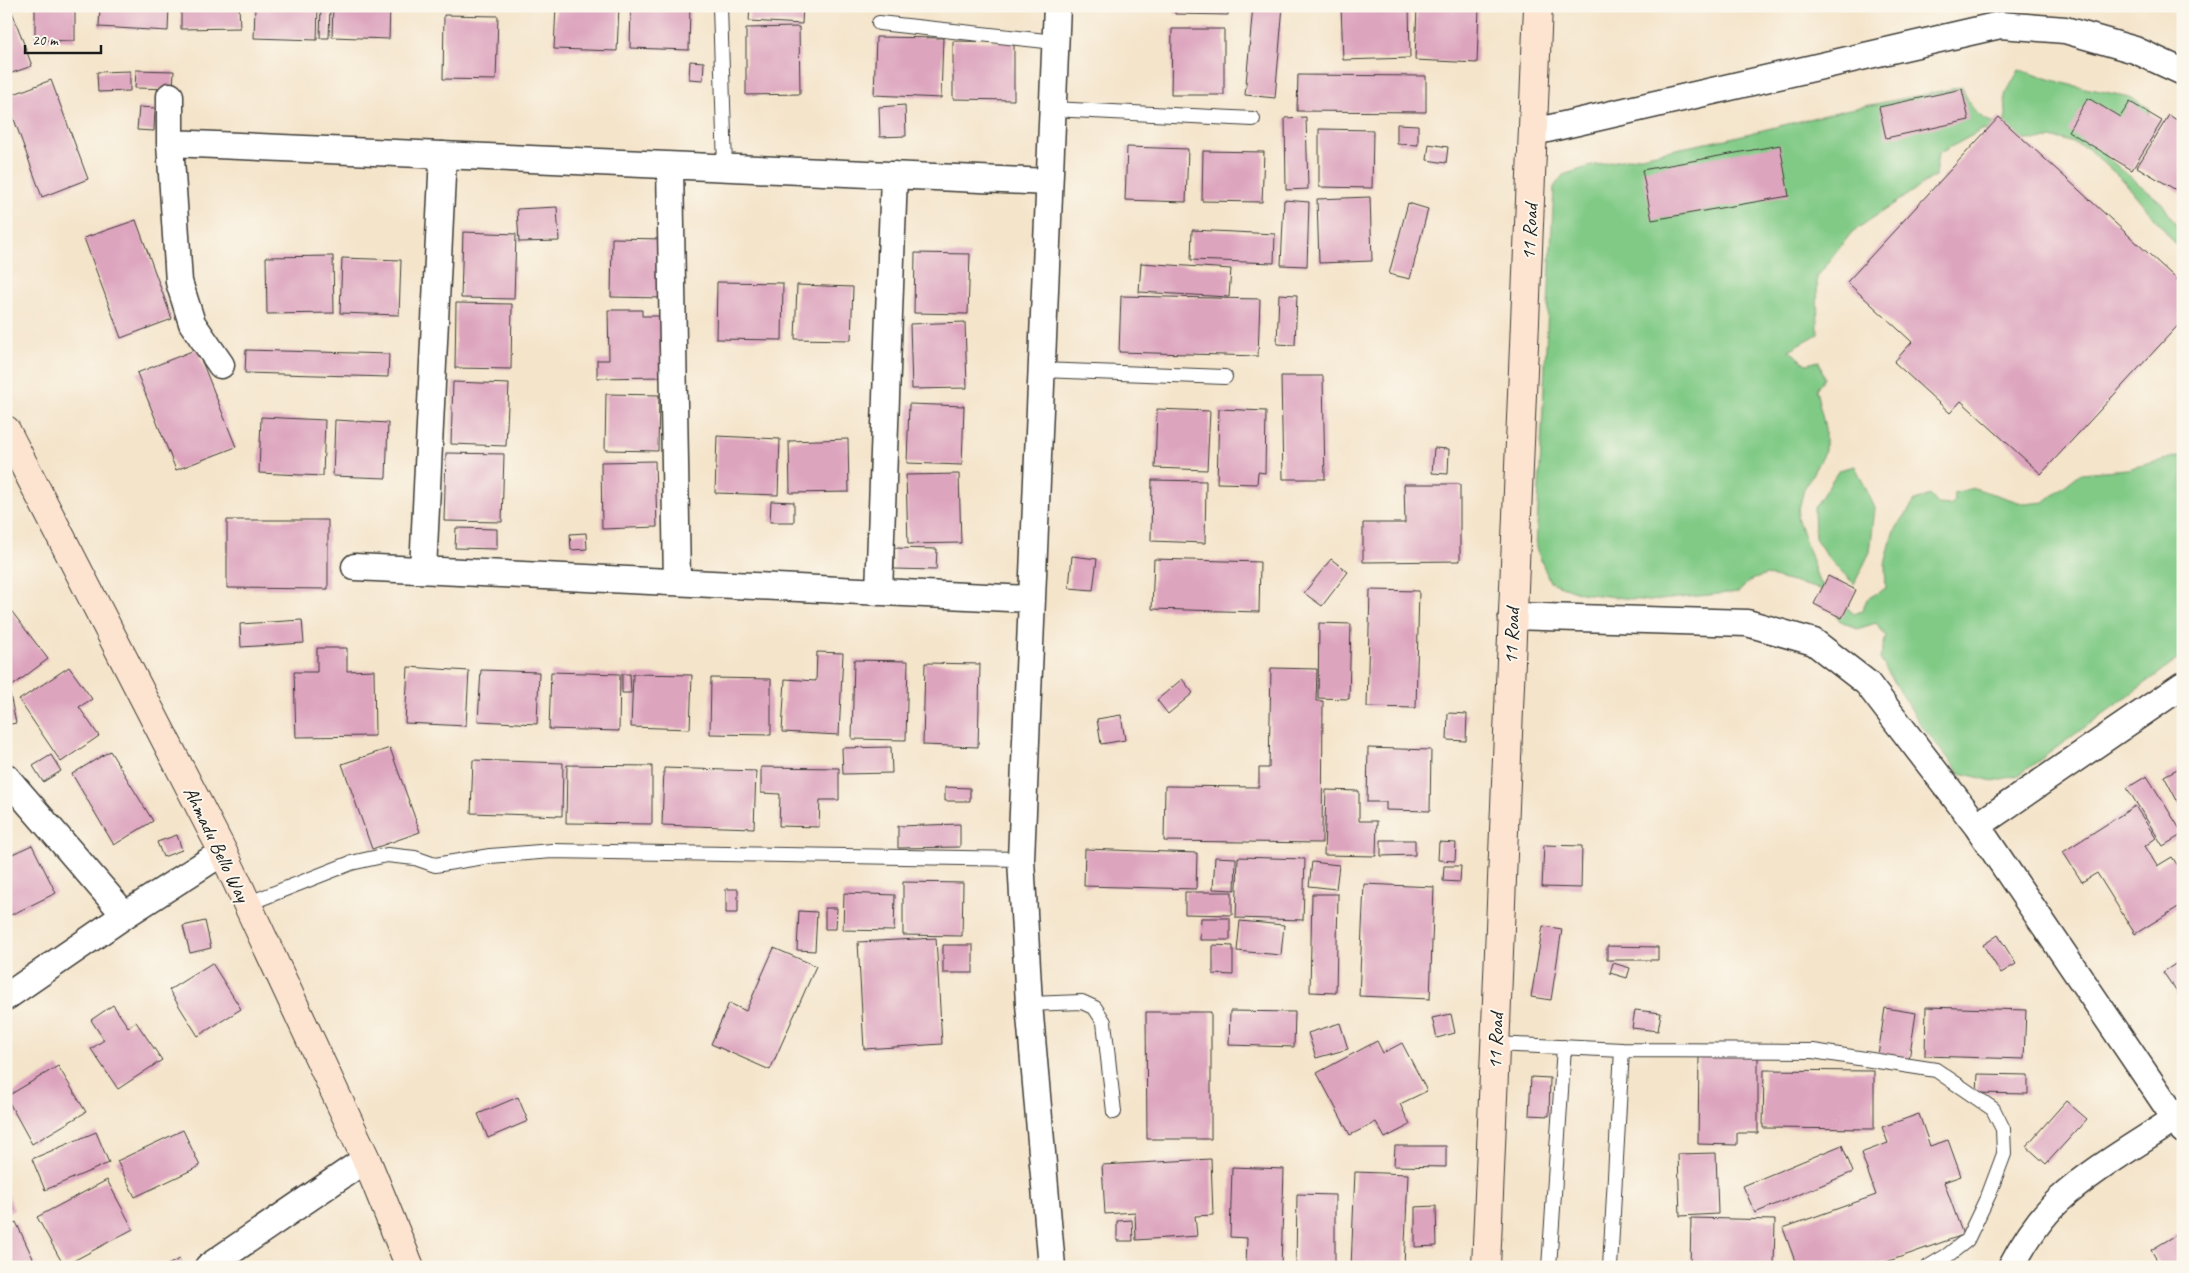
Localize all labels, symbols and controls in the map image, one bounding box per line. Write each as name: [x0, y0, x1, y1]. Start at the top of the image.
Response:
scale bar: [25, 22, 101, 54]
text: 20 m: [32, 31, 59, 50]
street label: 11 Road: [1516, 200, 1544, 261]
street label: 11 Road: [1498, 604, 1525, 665]
street label: Ahmadu Bello Way: [178, 782, 256, 908]
street label: 11 Road: [1482, 1009, 1509, 1070]

